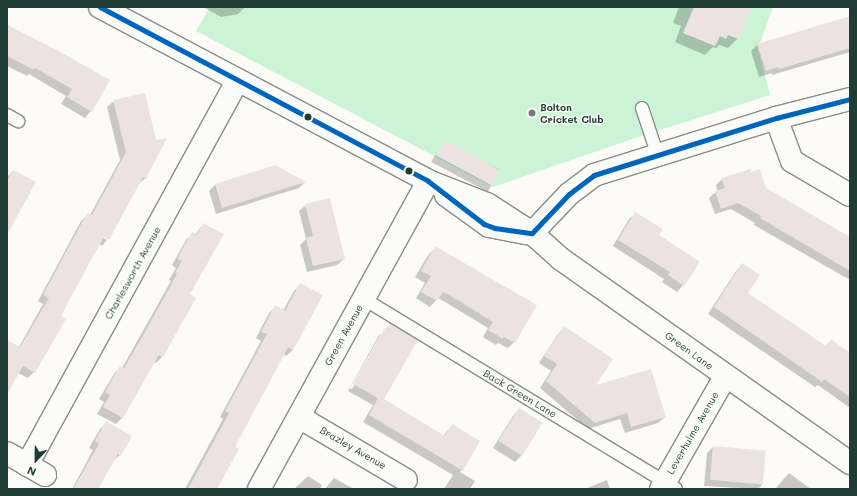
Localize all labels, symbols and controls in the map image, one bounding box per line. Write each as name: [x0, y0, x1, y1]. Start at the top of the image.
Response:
place label: Bolton Cricket Club: [540, 101, 604, 124]
marker: Bolton Cricket Club: [527, 108, 537, 118]
unlabelled marker: [303, 112, 313, 122]
unlabelled marker: [404, 166, 414, 176]
street label: Charlesworth Avenue: [103, 225, 163, 321]
street label: Green Avenue: [322, 302, 366, 368]
street label: Green Lane: [663, 329, 715, 373]
street label: Back Green Lane: [481, 367, 559, 421]
street label: Leverhulme Avenue: [664, 390, 722, 476]
street label: Brazley Avenue: [318, 424, 388, 472]
north arrow: [16, 440, 56, 480]
text: N: [25, 463, 38, 480]

